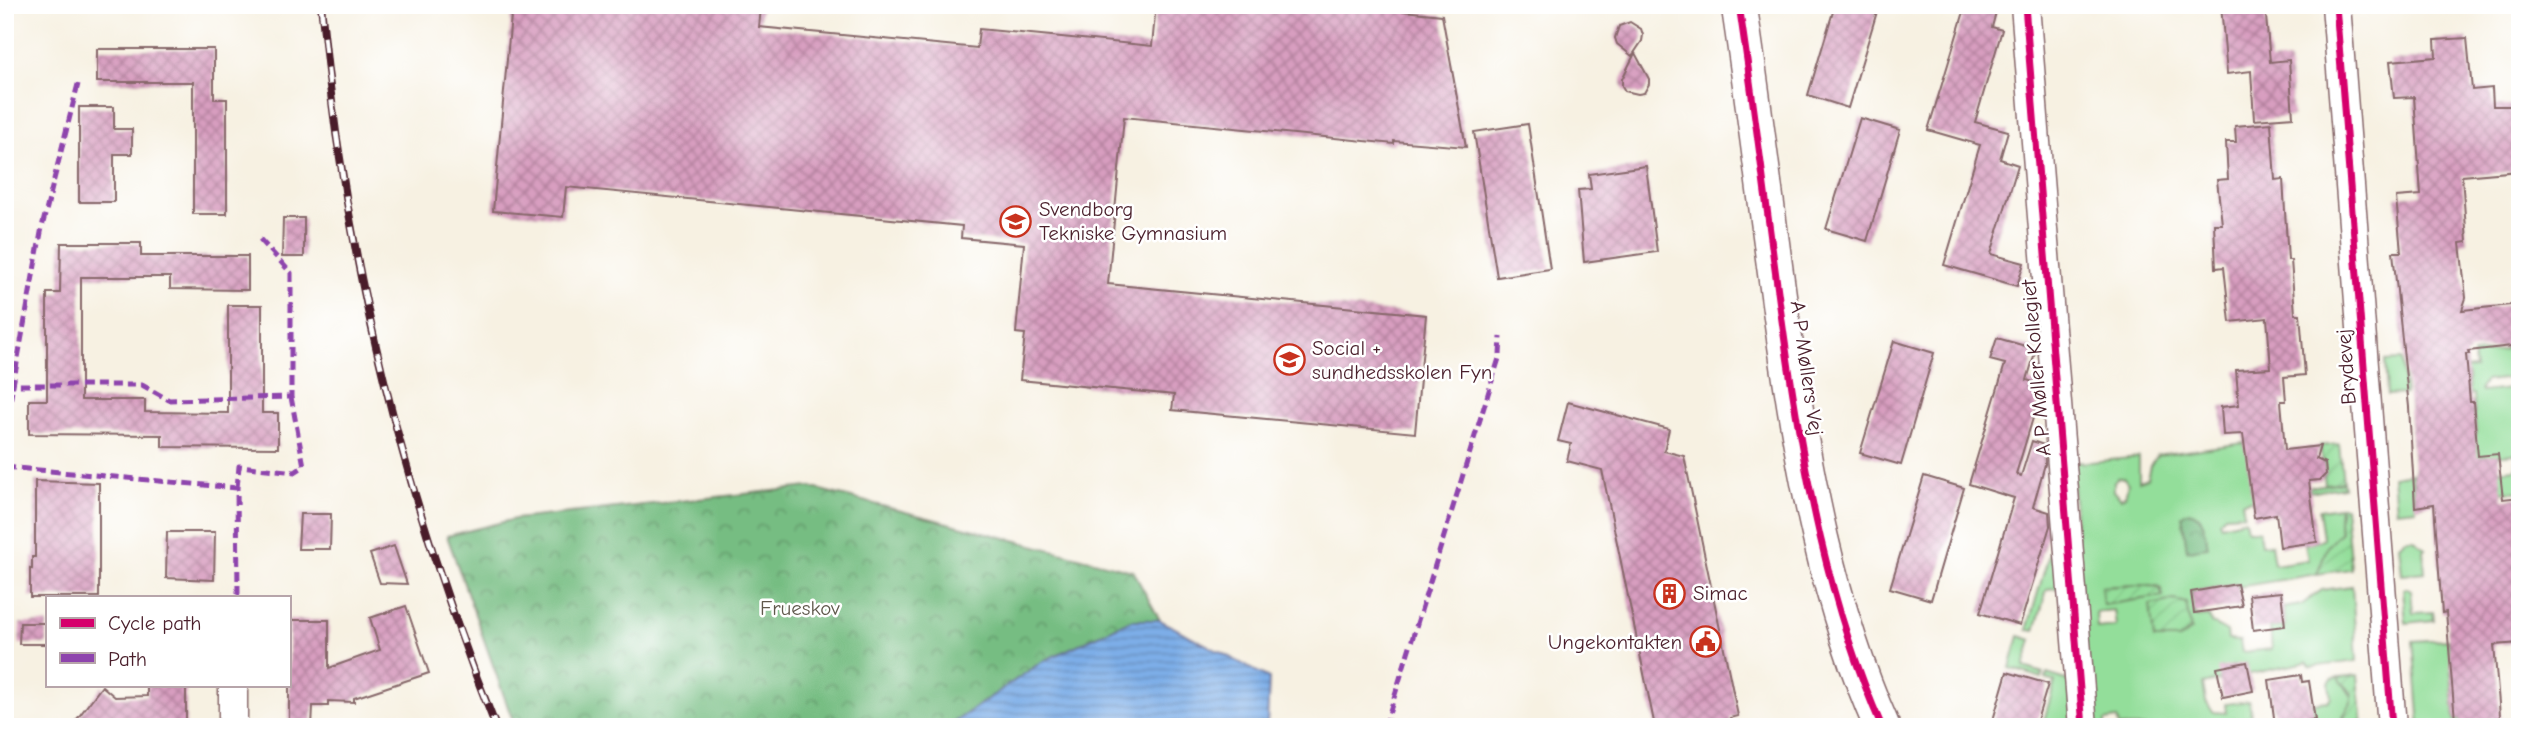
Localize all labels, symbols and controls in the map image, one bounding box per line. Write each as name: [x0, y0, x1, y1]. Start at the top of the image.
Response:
place label: Svendborg Tekniske Gymnasium: [1039, 197, 1227, 245]
school or university icon: Svendborg Tekniske Gymnasium: [999, 204, 1033, 238]
street label: A P Møller Kollegiet: [2016, 278, 2056, 457]
street label: A P Møllers Vej: [1786, 299, 1828, 437]
street label: Brydevej: [2331, 328, 2361, 406]
place label: Social + sundhedsskolen Fyn: [1312, 336, 1492, 384]
school or university icon: Social + sundhedsskolen Fyn: [1272, 343, 1306, 377]
building icon: Simac: [1653, 576, 1687, 610]
place label: Simac: [1693, 581, 1748, 605]
legend: [46, 596, 290, 686]
park label: Frueskov: [760, 596, 840, 620]
text: Cycle path: [108, 611, 201, 635]
public building icon: Ungekontakten: [1688, 625, 1722, 659]
place label: Ungekontakten: [1548, 630, 1682, 654]
text: Path: [108, 647, 147, 671]

